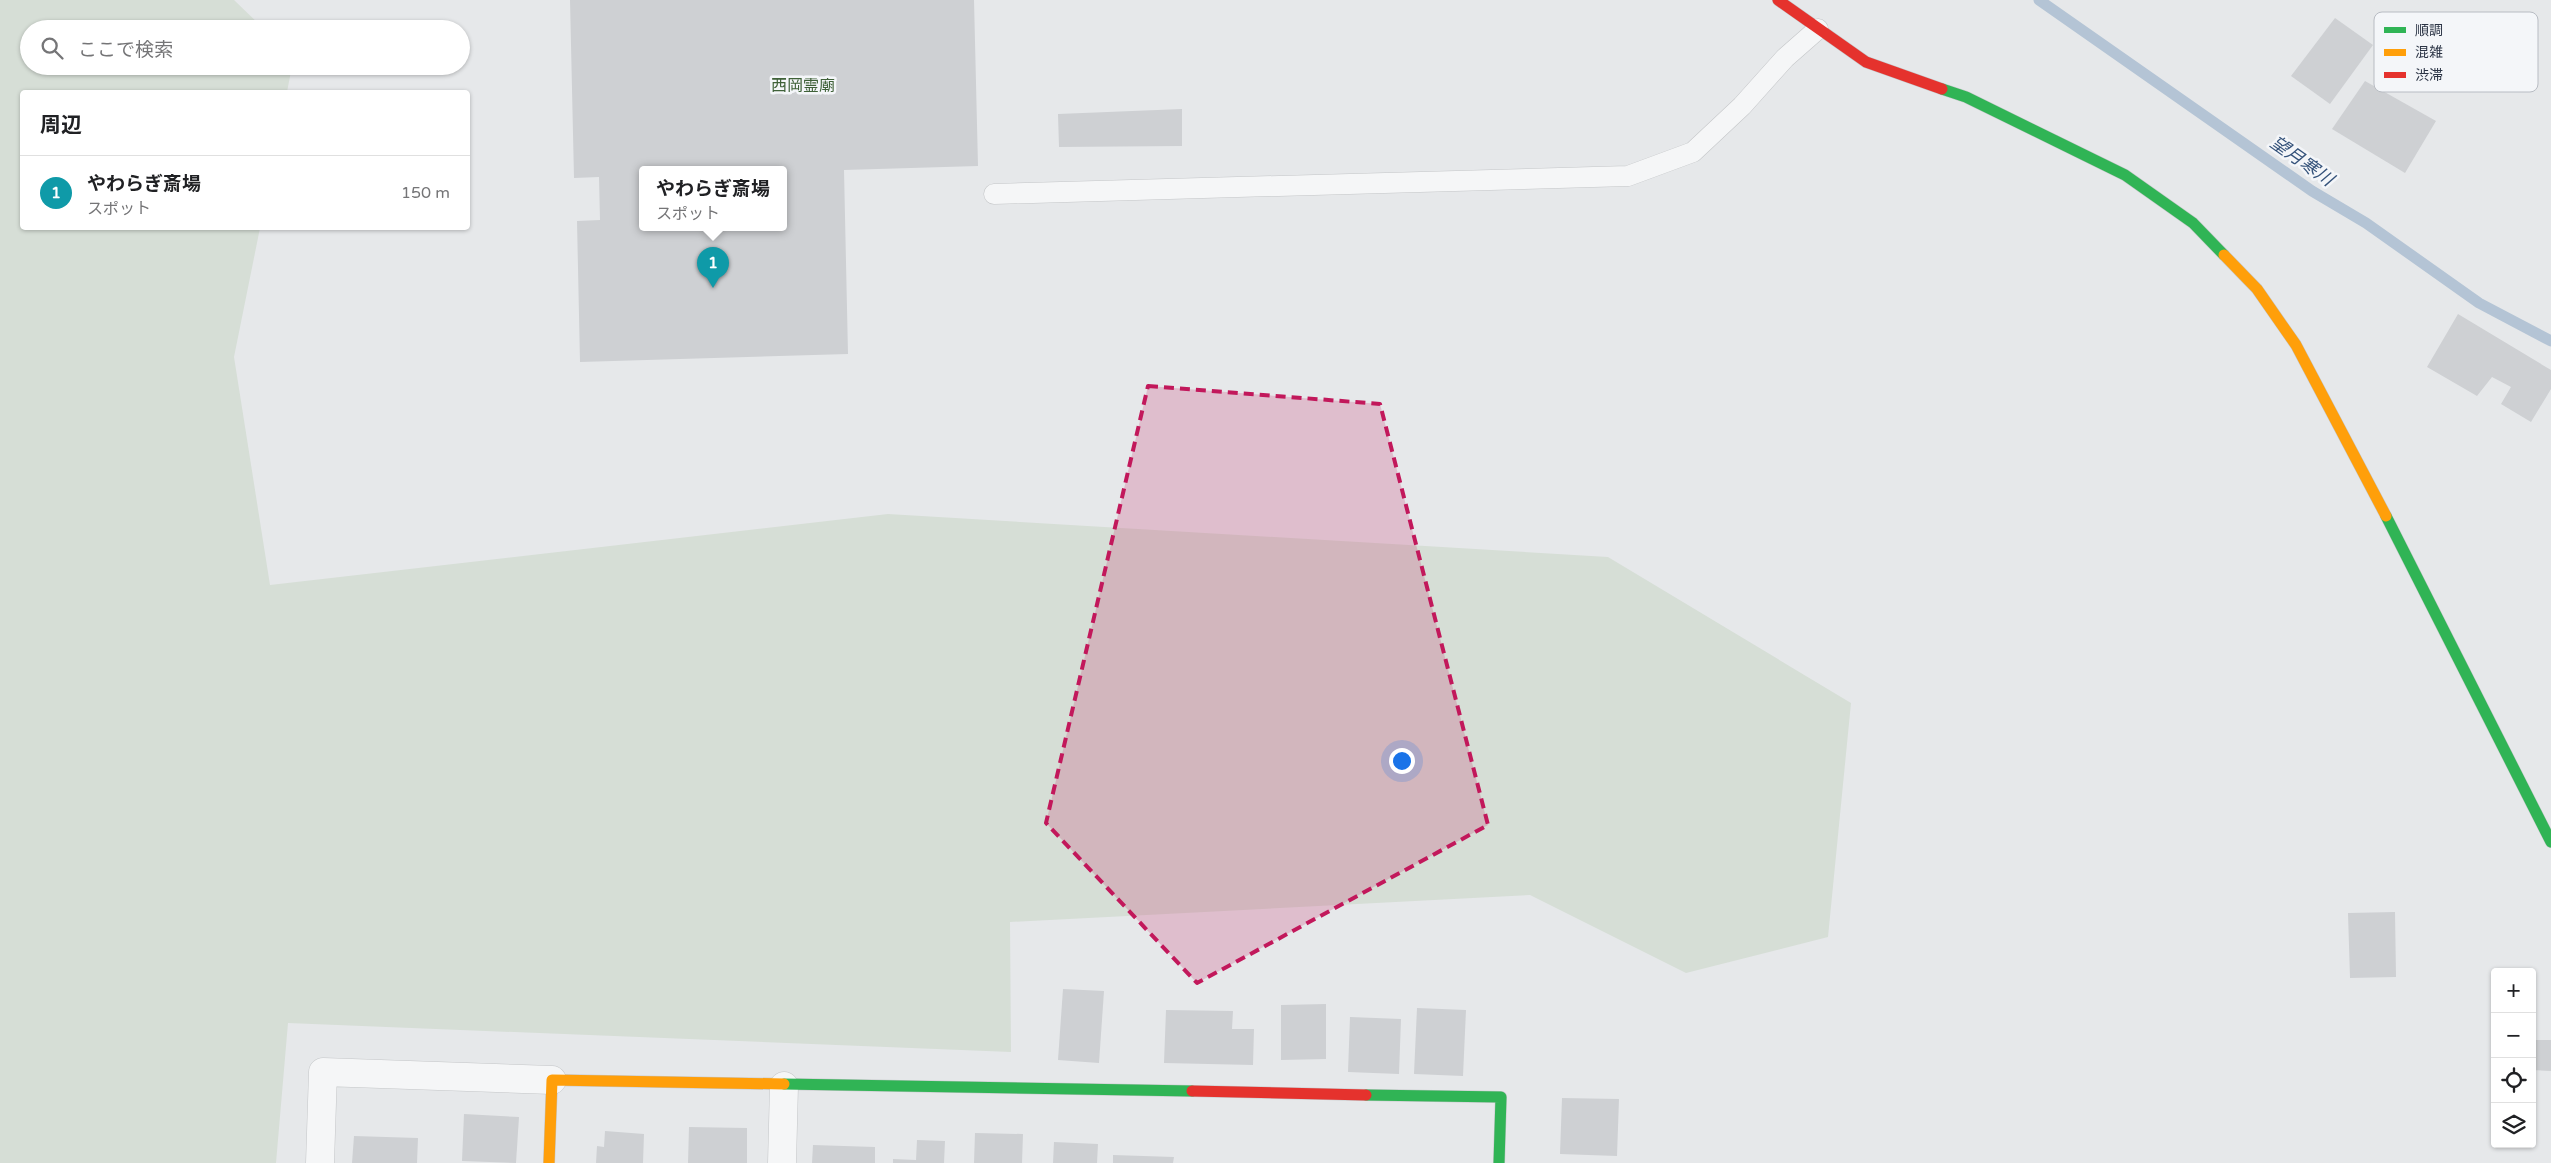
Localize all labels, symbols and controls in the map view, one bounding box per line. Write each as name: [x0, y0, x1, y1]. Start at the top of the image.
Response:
legend: [2374, 12, 2538, 92]
search box: [20, 20, 470, 75]
text: 順調: [2415, 22, 2443, 39]
icon: search: [38, 34, 66, 62]
text: ここで検索: [78, 39, 173, 61]
text: 混雑: [2415, 44, 2443, 61]
text: 渋滞: [2415, 67, 2443, 84]
park label: 西岡霊廟: [771, 76, 835, 96]
text: 周辺: [40, 113, 82, 138]
water label: 望月寒川: [2266, 131, 2339, 192]
popup: [639, 166, 787, 231]
text: やわらぎ斎場: [87, 173, 201, 195]
text: やわらぎ斎場: [656, 178, 770, 200]
text: 1: [51, 183, 61, 203]
text: 150 m: [401, 183, 450, 203]
text: スポット: [87, 199, 151, 219]
text: スポット: [656, 204, 720, 224]
pin: 1: [697, 247, 729, 288]
your location: [1389, 748, 1415, 774]
map controls: [2491, 968, 2536, 1148]
button: +: [2491, 968, 2536, 1013]
button: −: [2491, 1013, 2536, 1058]
button: locate: [2491, 1058, 2536, 1103]
button: layers: [2491, 1103, 2536, 1148]

